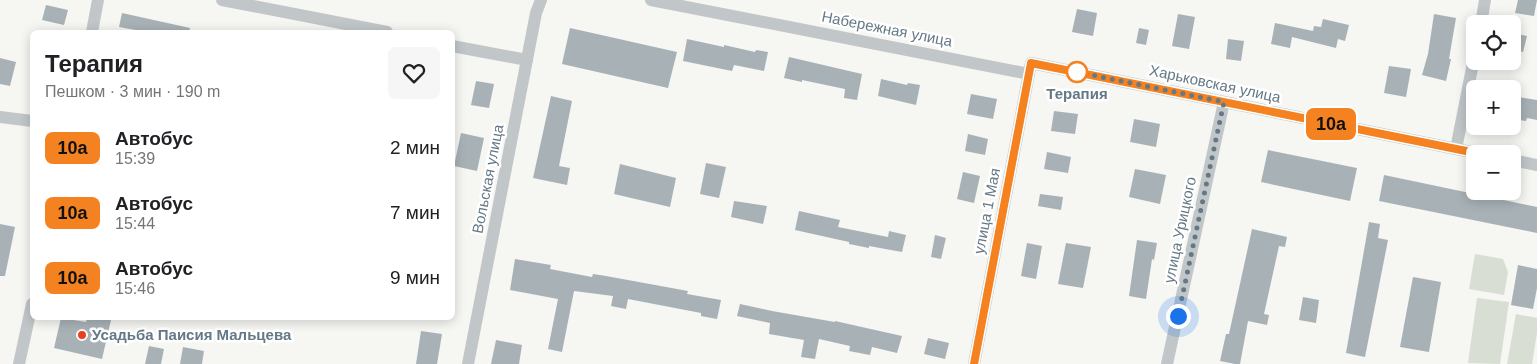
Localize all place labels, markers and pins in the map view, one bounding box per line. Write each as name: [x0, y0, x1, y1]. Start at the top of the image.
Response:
marker: Терапия: [1066, 61, 1088, 83]
place label: Терапия: [1046, 85, 1108, 102]
place label: Усадьба Паисия Мальцева: [92, 326, 292, 343]
marker: Усадьба Паисия Мальцева: [76, 329, 88, 341]

